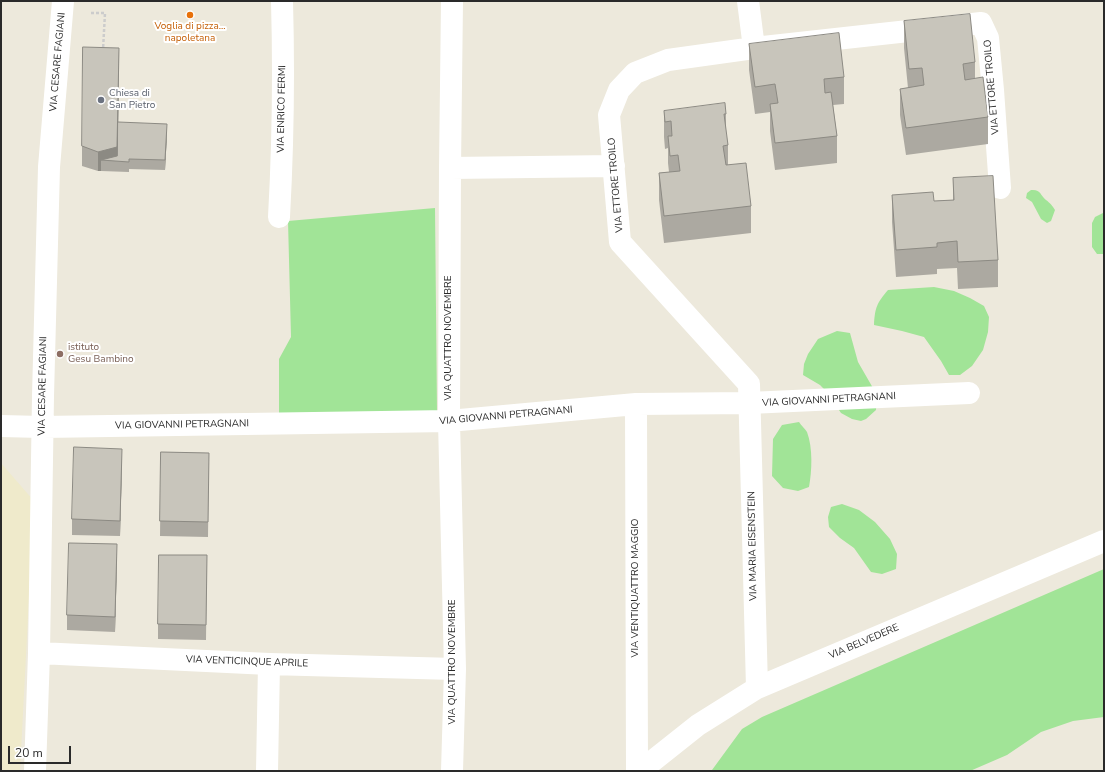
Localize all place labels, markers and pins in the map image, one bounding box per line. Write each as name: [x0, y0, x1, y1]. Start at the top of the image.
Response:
marker: Voglia di pizza... napoletana: [185, 10, 195, 20]
place label: Voglia di pizza... napoletana: [154, 21, 226, 44]
place label: Chiesa di San Pietro: [109, 88, 155, 112]
marker: Chiesa di San Pietro: [96, 95, 106, 105]
place label: istituto Gesu Bambino: [68, 342, 134, 366]
marker: istituto Gesu Bambino: [55, 349, 65, 359]

